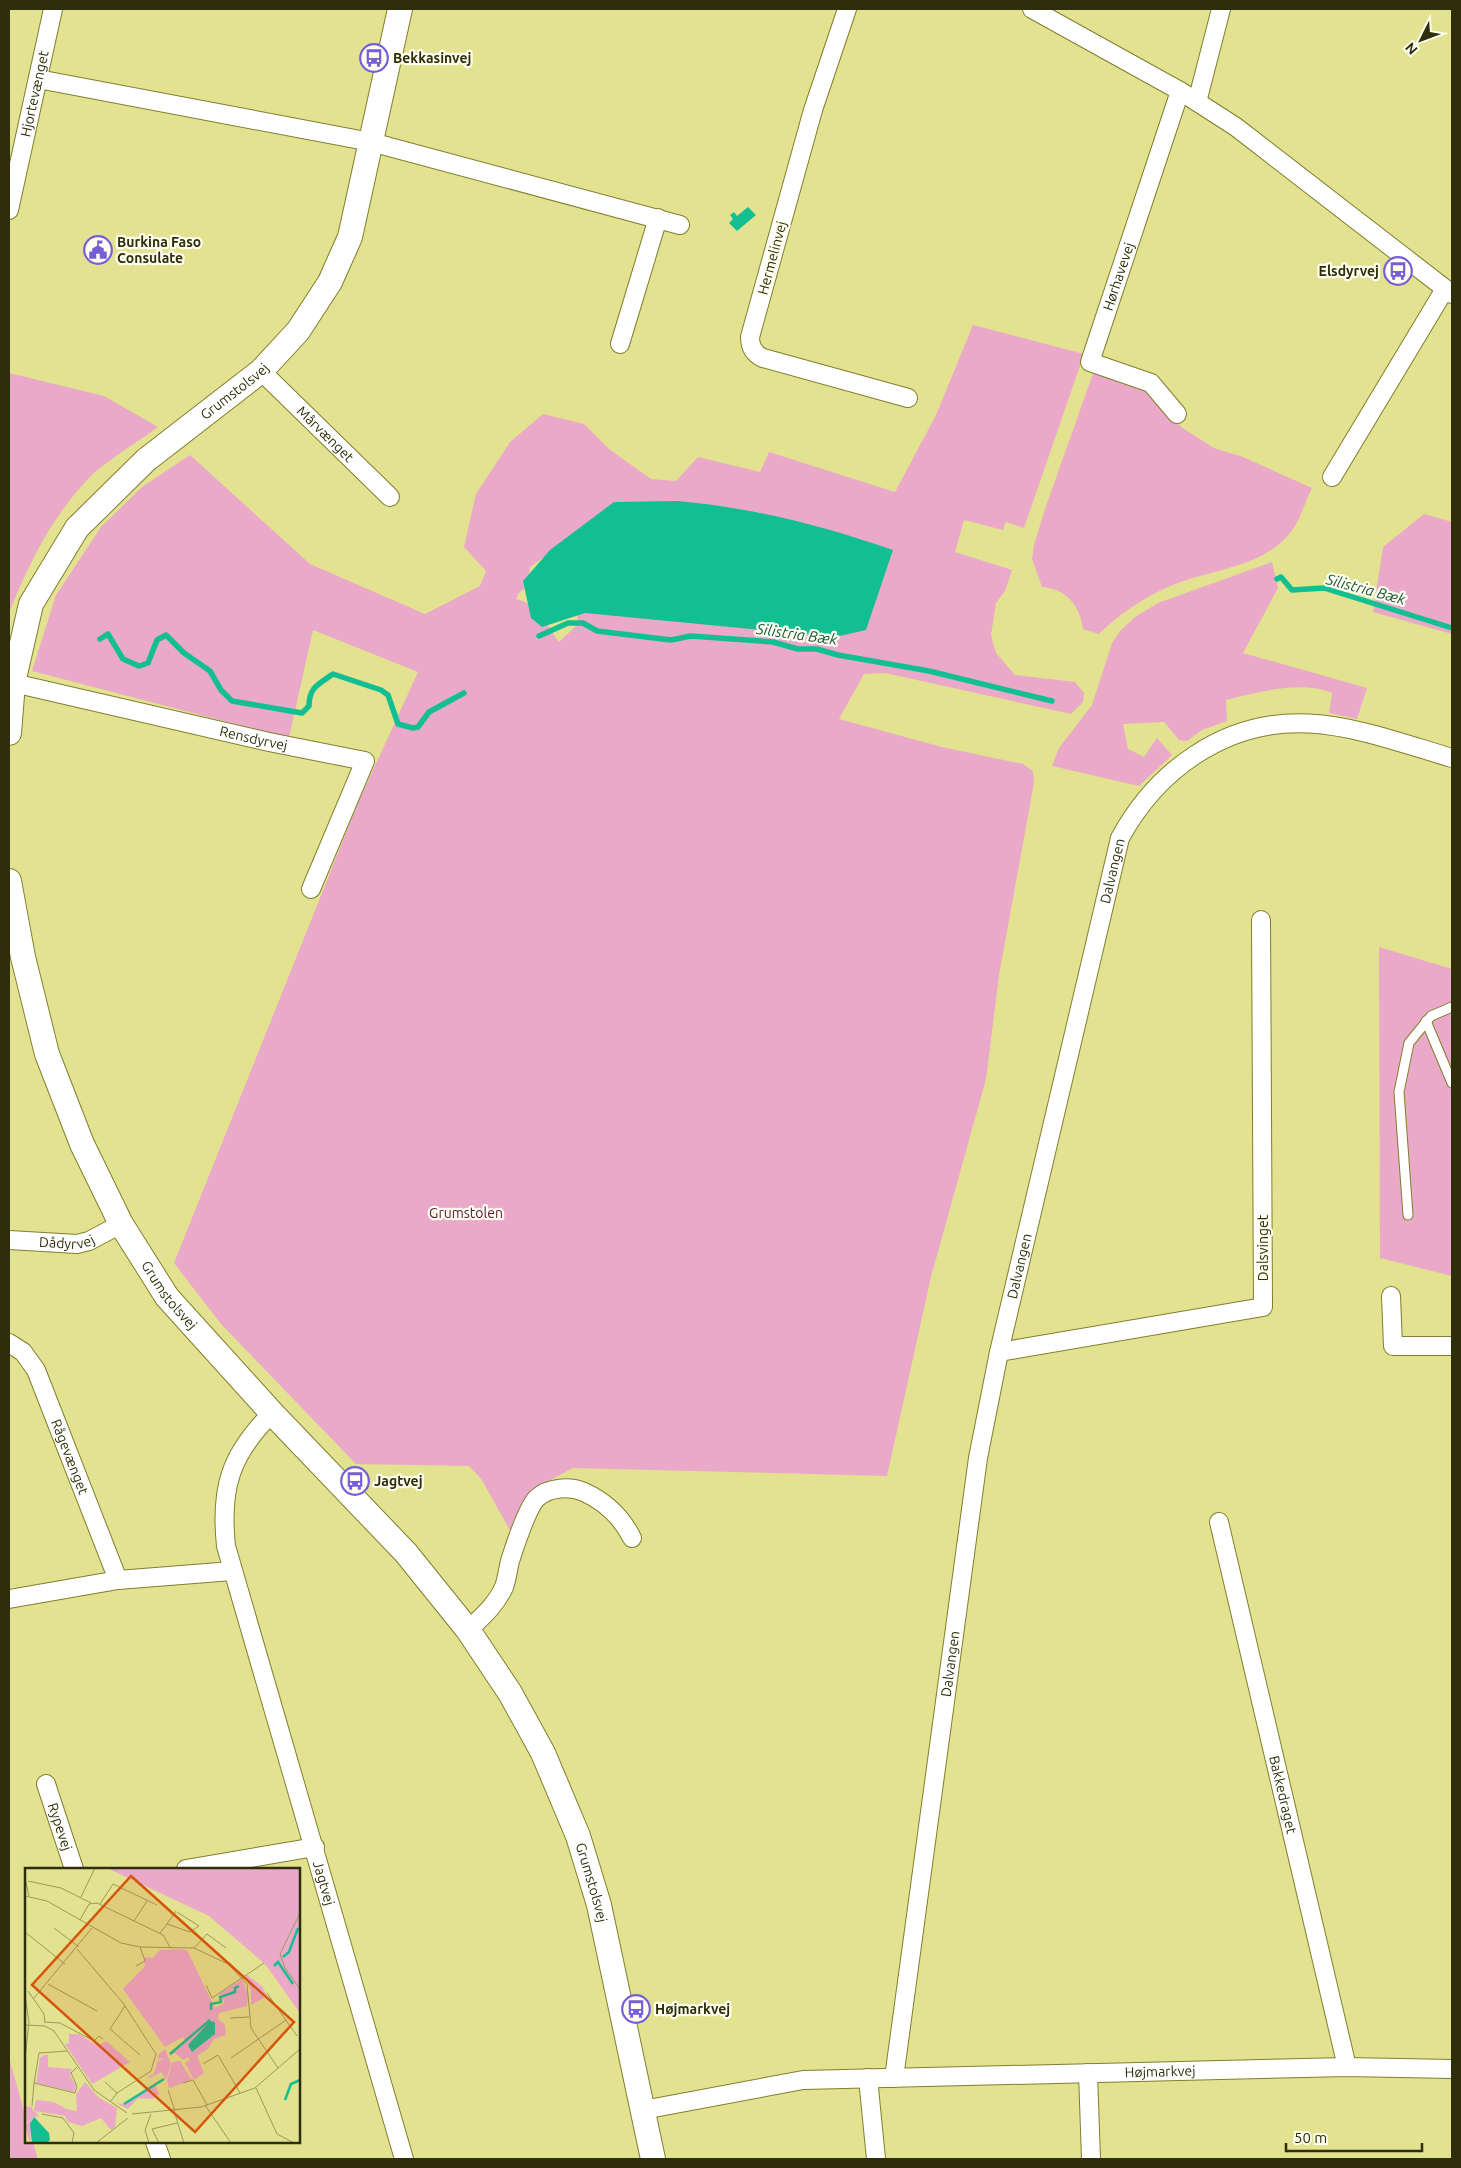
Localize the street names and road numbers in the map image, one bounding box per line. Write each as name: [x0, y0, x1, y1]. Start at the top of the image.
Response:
street label: Hjortevænget: [17, 49, 52, 138]
street label: Hermelinvej: [754, 219, 790, 297]
street label: Hørhavevej: [1100, 240, 1137, 313]
street label: Grumstolsvej: [197, 360, 272, 423]
street label: Mårvænget: [294, 403, 357, 465]
street label: Rensdyrvej: [218, 723, 289, 753]
street label: Dalvangen: [1097, 837, 1128, 905]
street label: Dalsvinget: [1255, 1214, 1271, 1281]
street label: Dådyrvej: [39, 1231, 97, 1252]
street label: Dalvangen: [1004, 1232, 1035, 1300]
street label: Grumstolsvej: [138, 1258, 200, 1333]
street label: Rågevænget: [48, 1417, 92, 1497]
street label: Dalvangen: [938, 1630, 963, 1698]
street label: Bakkedraget: [1266, 1754, 1300, 1836]
street label: Rypevej: [45, 1801, 75, 1853]
street label: Grumstolsvej: [573, 1841, 610, 1924]
street label: Jagtvej: [310, 1859, 338, 1907]
street label: Højmarkvej: [1124, 2063, 1196, 2080]

